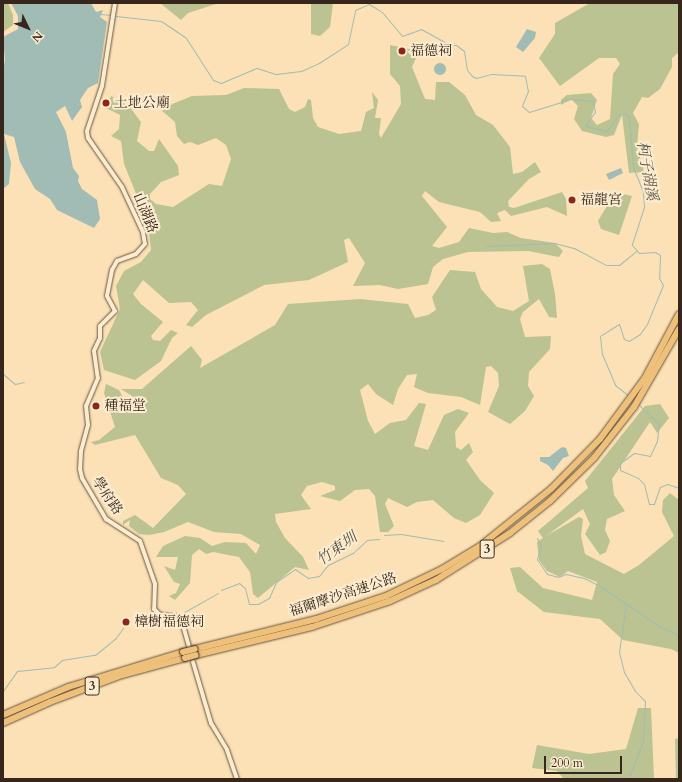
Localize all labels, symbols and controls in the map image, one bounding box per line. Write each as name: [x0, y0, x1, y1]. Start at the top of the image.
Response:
north arrow: [8, 8, 48, 48]
text: N: [28, 28, 46, 45]
place label: 福德祠: [410, 43, 452, 59]
marker: 福德祠: [397, 46, 407, 56]
place label: 土地公廟: [114, 95, 170, 111]
marker: 土地公廟: [101, 98, 111, 108]
water label: 柯子湖溪: [633, 140, 661, 202]
street label: 山湖路: [129, 190, 161, 236]
place label: 福龍宮: [580, 192, 622, 208]
marker: 福龍宮: [567, 195, 577, 205]
place label: 種福堂: [104, 398, 146, 414]
marker: 種福堂: [91, 401, 101, 411]
street label: 學府路: [88, 474, 126, 518]
water label: 竹東圳: [314, 528, 360, 570]
road number: 3: [479, 538, 495, 560]
street label: 福爾摩沙高速公路: [287, 570, 399, 620]
place label: 樟樹福德祠: [134, 614, 204, 630]
marker: 樟樹福德祠: [121, 617, 131, 627]
road number: 3: [84, 675, 100, 697]
scale bar: [546, 748, 624, 774]
text: 200 m: [551, 755, 583, 771]

